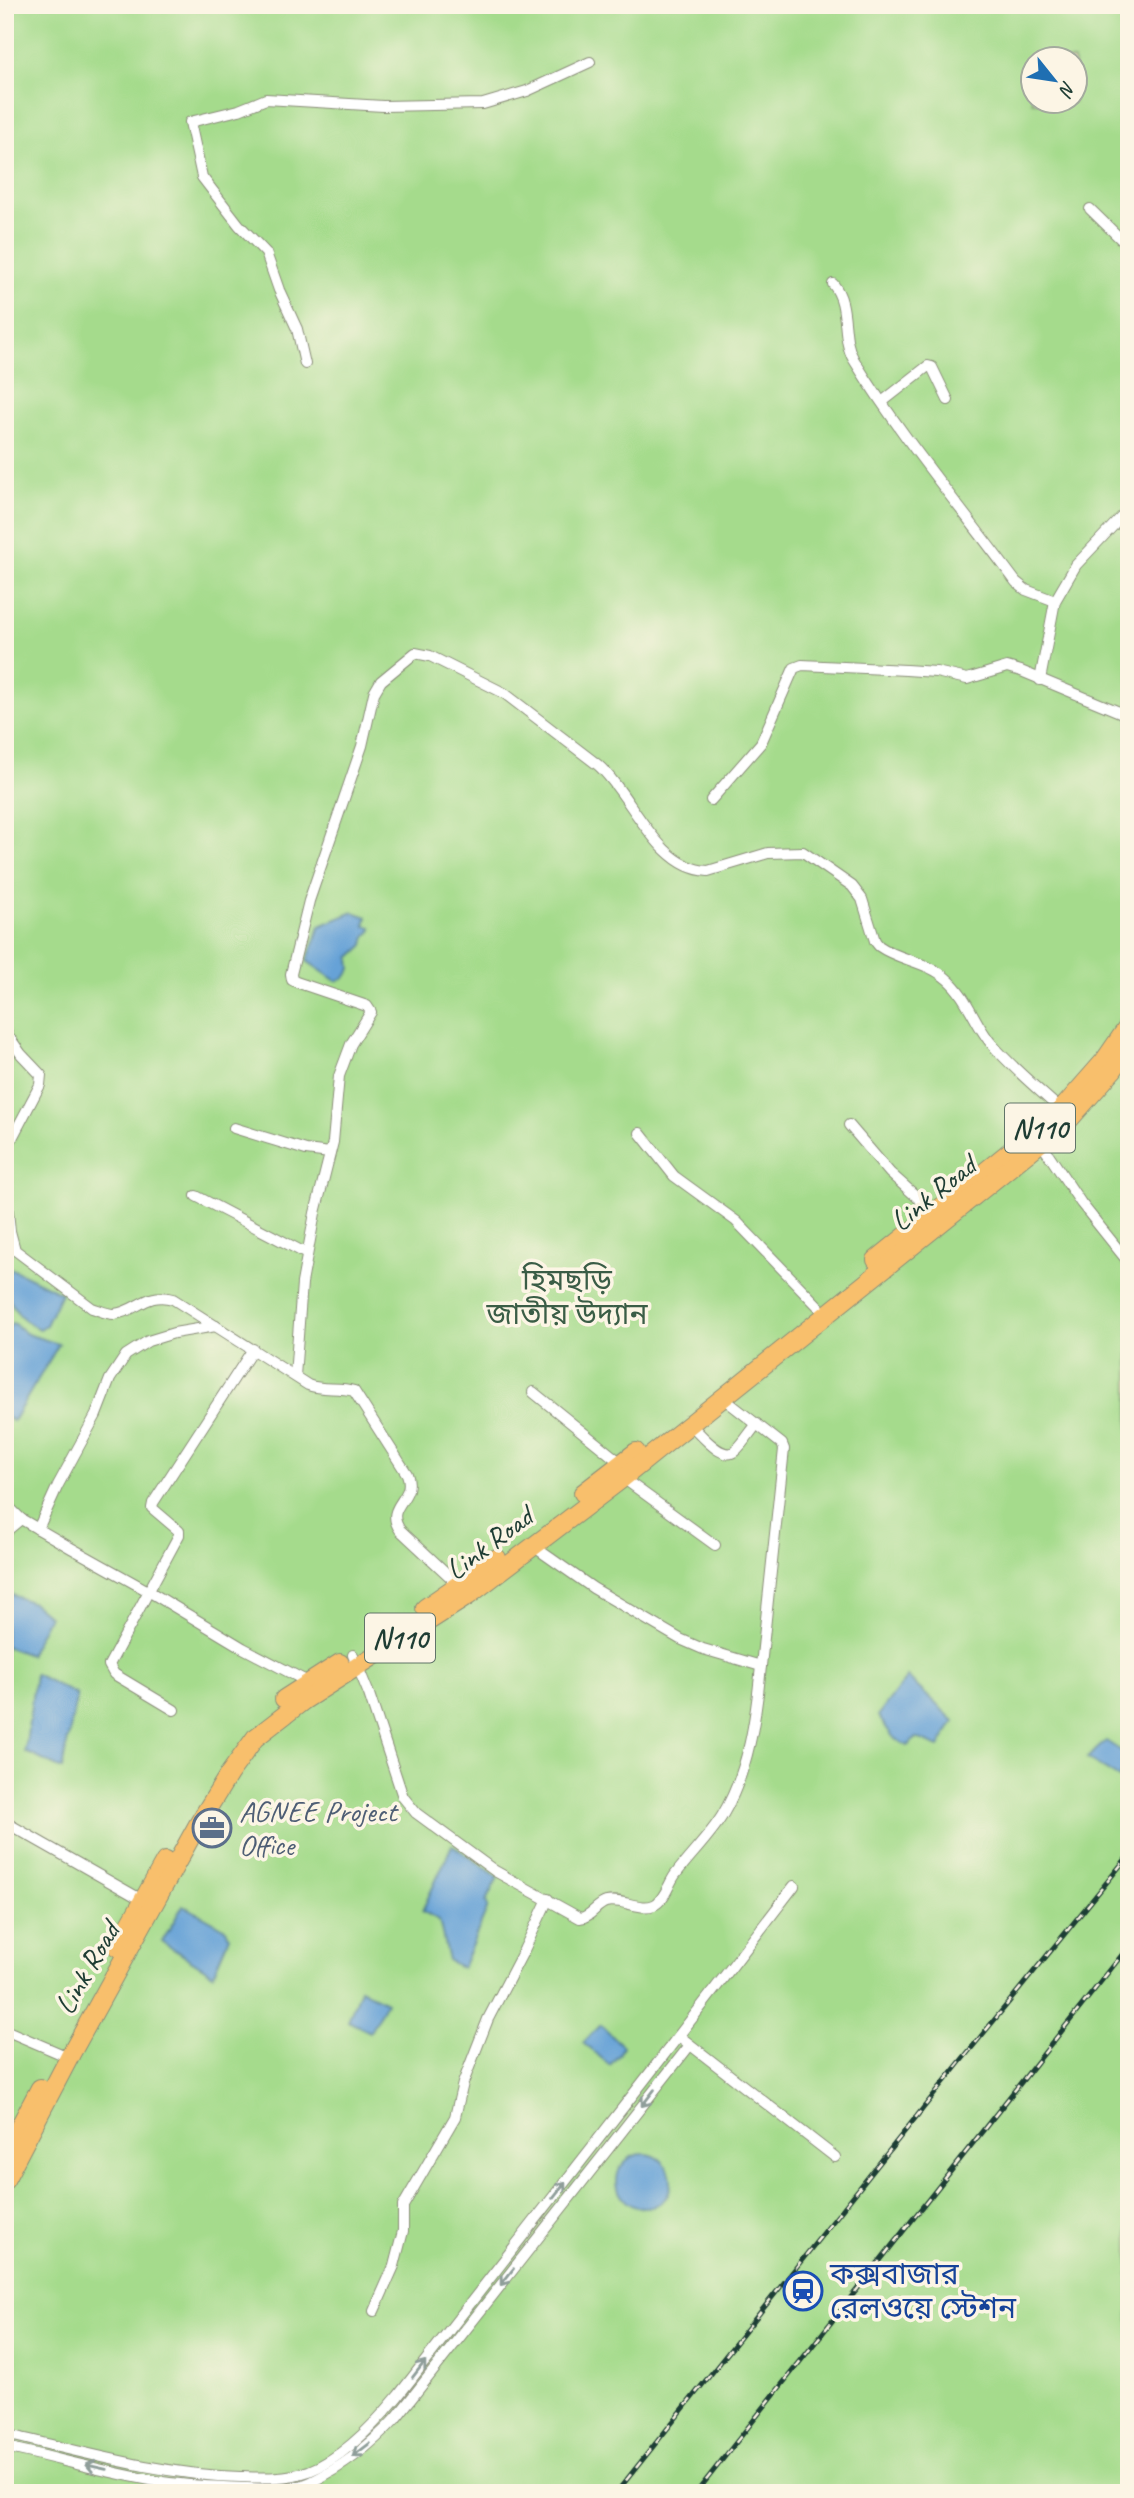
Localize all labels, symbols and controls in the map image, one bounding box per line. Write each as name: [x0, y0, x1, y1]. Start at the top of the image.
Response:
north arrow: [1018, 46, 1088, 116]
text: N: [1053, 77, 1081, 102]
road number: N110: [1005, 1104, 1075, 1152]
street label: Link Road: [882, 1144, 987, 1239]
park label: হিমছড়ি জাতীয় উদ্যান: [485, 1261, 649, 1333]
street label: Link Road: [438, 1495, 544, 1588]
road number: N110: [365, 1614, 435, 1662]
place label: AGNEE Project Office: [239, 1792, 400, 1864]
office icon: AGNEE Project Office: [191, 1807, 233, 1849]
street label: Link Road: [46, 1912, 131, 2021]
one-way arrow: [640, 2088, 655, 2107]
one-way arrow: [551, 2181, 566, 2200]
place label: কক্সবাজার রেলওয়ে স্টেশন: [829, 2255, 1017, 2327]
one-way arrow: [500, 2267, 515, 2286]
station icon: কক্সবাজার রেলওয়ে স্টেশন: [782, 2270, 824, 2312]
one-way arrow: [411, 2360, 426, 2379]
one-way arrow: [352, 2443, 371, 2458]
one-way arrow: [85, 2460, 108, 2473]

